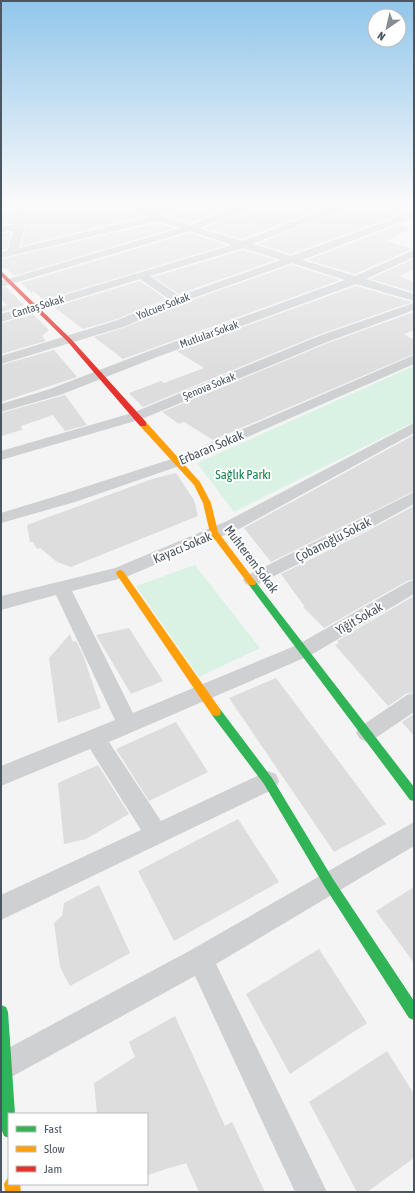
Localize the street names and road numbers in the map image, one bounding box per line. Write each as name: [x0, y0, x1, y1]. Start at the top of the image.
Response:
street label: Yolcuer Sokak: [135, 290, 191, 322]
street label: Cantaş Sokak: [11, 292, 66, 320]
street label: Mutlular Sokak: [178, 318, 240, 350]
street label: Şenova Sokak: [181, 370, 237, 402]
street label: Erbaran Sokak: [177, 427, 246, 468]
street label: Çobanoğlu Sokak: [293, 514, 374, 565]
street label: Muhterem Sokak: [221, 523, 282, 596]
street label: Kayacı Sokak: [151, 528, 214, 566]
street label: Yiğit Sokak: [333, 599, 386, 638]

